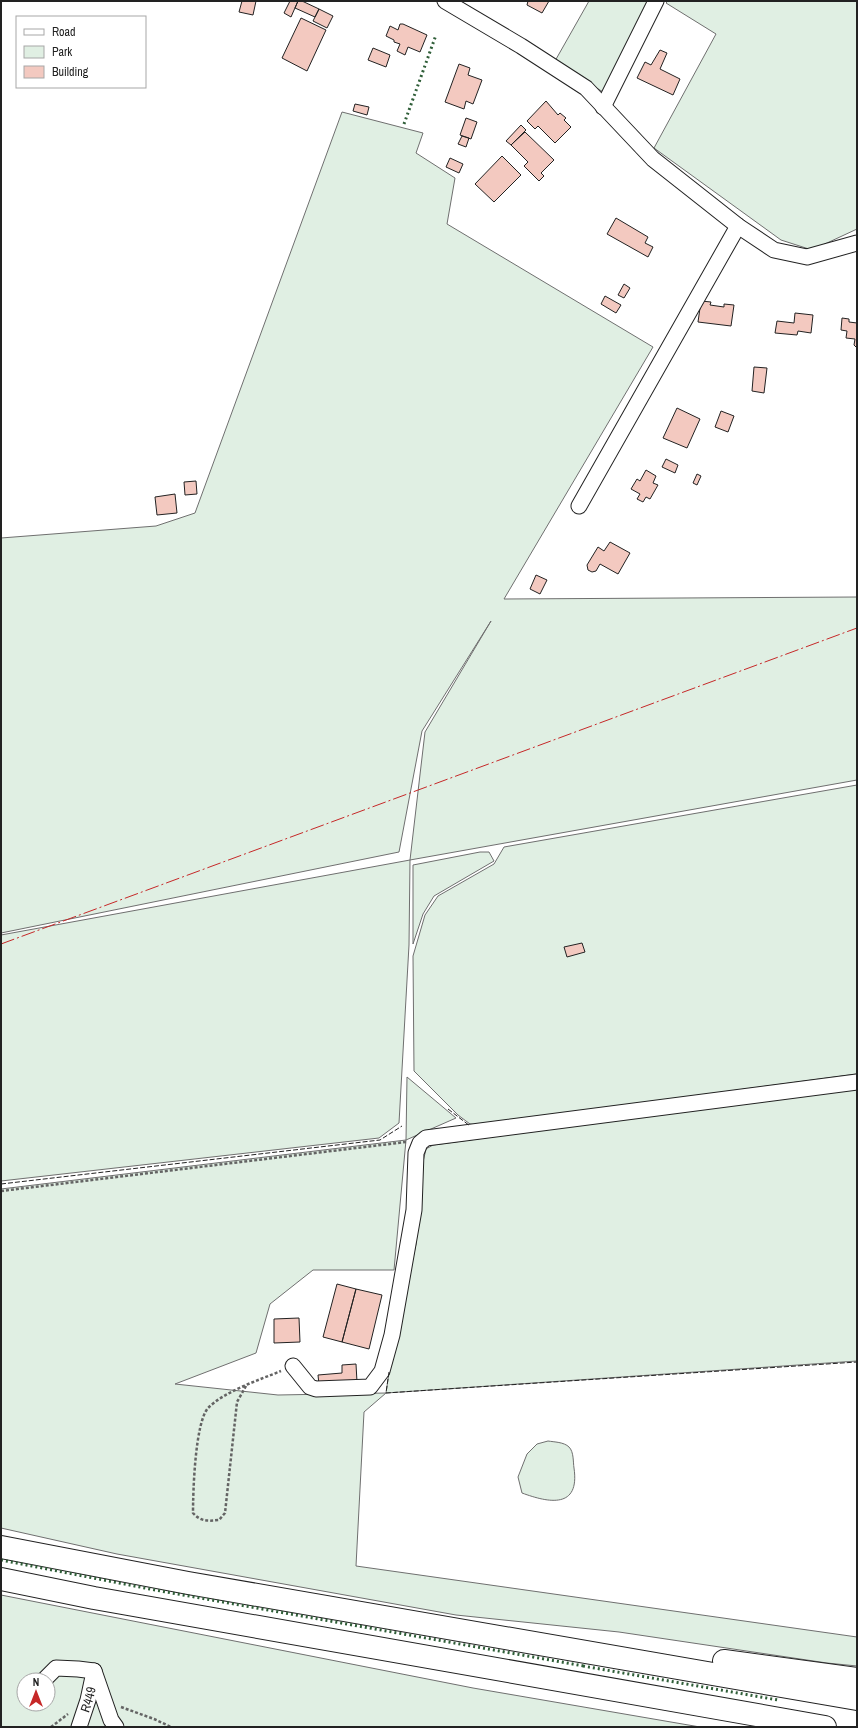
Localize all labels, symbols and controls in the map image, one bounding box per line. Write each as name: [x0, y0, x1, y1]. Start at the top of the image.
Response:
legend: [16, 16, 146, 88]
text: Road: [52, 24, 76, 40]
text: Park: [52, 44, 72, 60]
text: Building: [52, 64, 89, 80]
north arrow: [16, 1672, 56, 1712]
text: N: [33, 1675, 39, 1689]
street label: R449: [77, 1685, 100, 1714]

